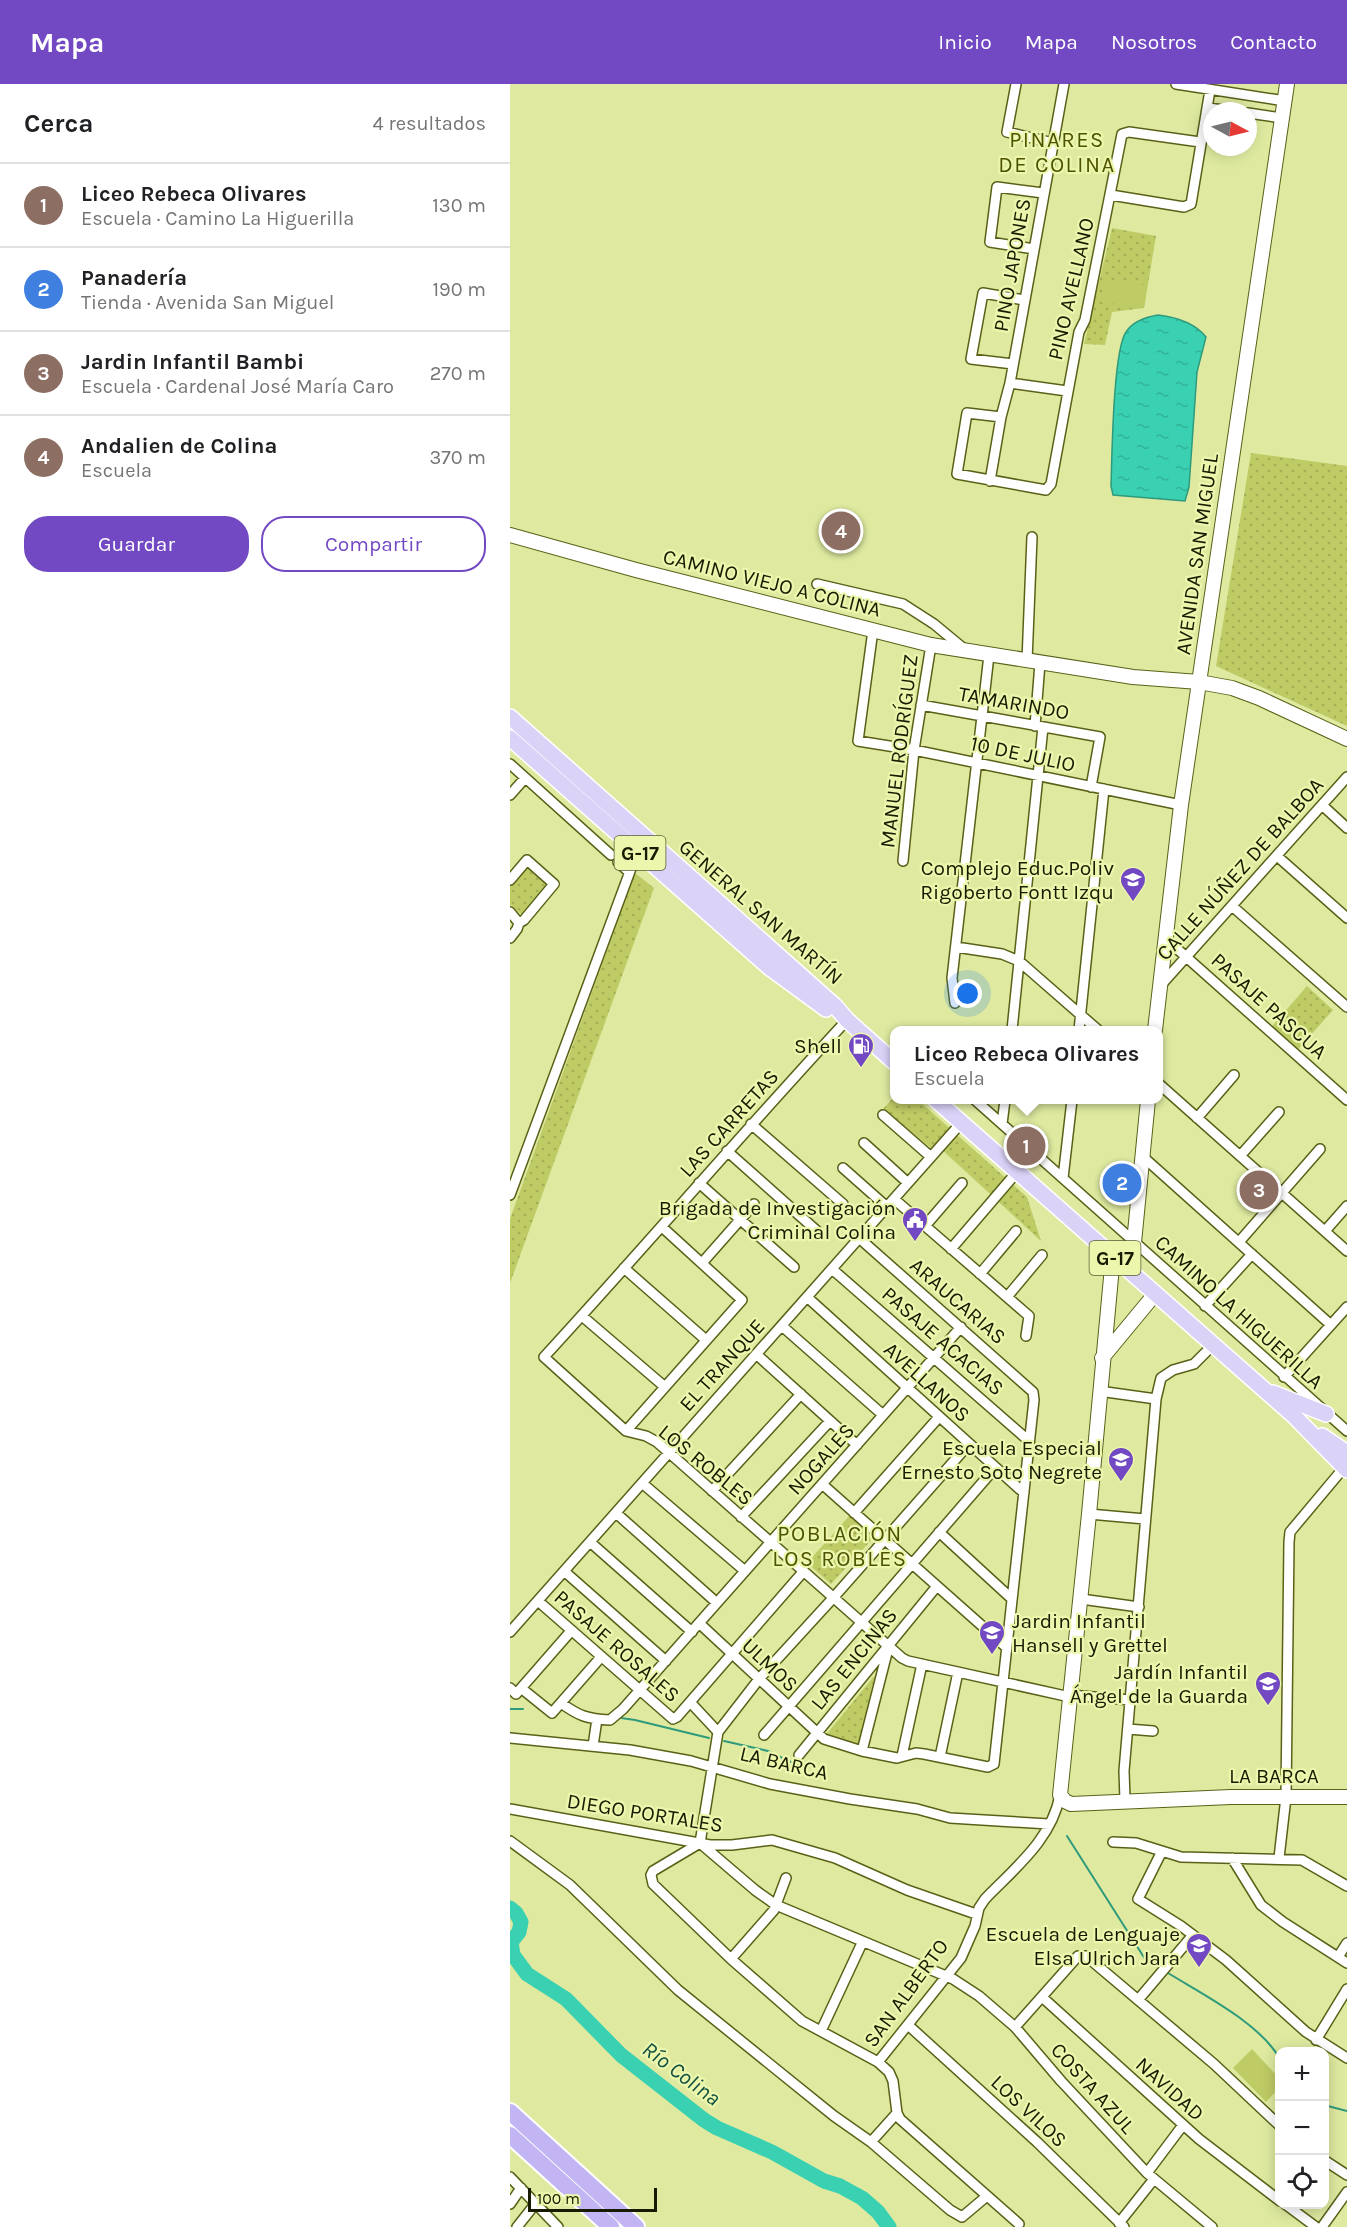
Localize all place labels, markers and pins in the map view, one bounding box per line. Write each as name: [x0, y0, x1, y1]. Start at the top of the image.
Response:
pin: 4: [822, 508, 860, 554]
place label: Complejo Educ.Poliv Rigoberto Fontt Izqu: [920, 856, 1114, 904]
school or university icon: Complejo Educ.Poliv Rigoberto Fontt Izqu: [1118, 865, 1148, 903]
fuel station icon: Shell: [846, 1031, 876, 1069]
place label: Shell: [794, 1034, 842, 1058]
pin: 1: [1006, 1124, 1046, 1168]
pin: 2: [1102, 1160, 1142, 1206]
pin: 3: [1240, 1168, 1278, 1212]
place label: Brigada de Investigación Criminal Colina: [659, 1196, 896, 1244]
public building icon: Brigada de Investigación Criminal Colina: [900, 1205, 930, 1243]
place label: Escuela Especial Ernesto Soto Negrete: [901, 1436, 1102, 1484]
school or university icon: Escuela Especial Ernesto Soto Negrete: [1106, 1445, 1136, 1483]
place label: Jardin Infantil Hansell y Grettel: [1012, 1609, 1168, 1657]
school or university icon: Jardin Infantil Hansell y Grettel: [977, 1618, 1007, 1656]
place label: Jardín Infantil Ángel de la Guarda: [1070, 1660, 1248, 1708]
school or university icon: Jardín Infantil Ángel de la Guarda: [1253, 1669, 1283, 1707]
place label: Escuela de Lenguaje Elsa Ulrich Jara: [985, 1922, 1180, 1970]
school or university icon: Escuela de Lenguaje Elsa Ulrich Jara: [1184, 1931, 1214, 1969]

